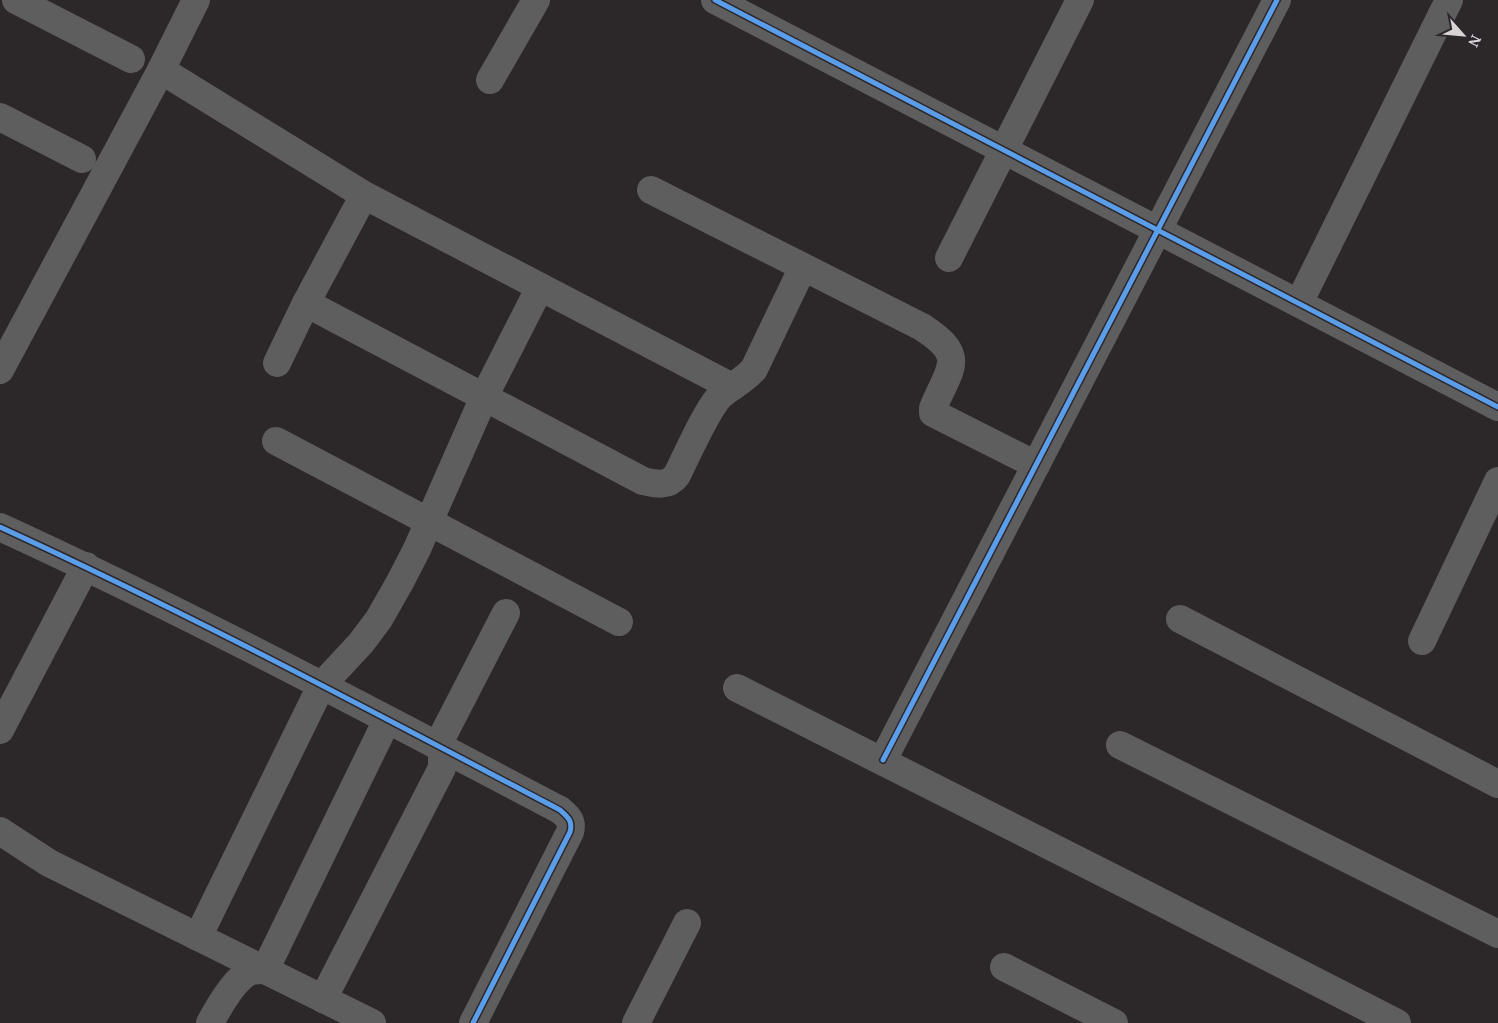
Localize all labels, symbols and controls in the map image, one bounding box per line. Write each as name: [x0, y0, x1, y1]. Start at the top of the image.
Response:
north arrow: [1438, 10, 1488, 60]
text: N: [1464, 32, 1486, 50]

